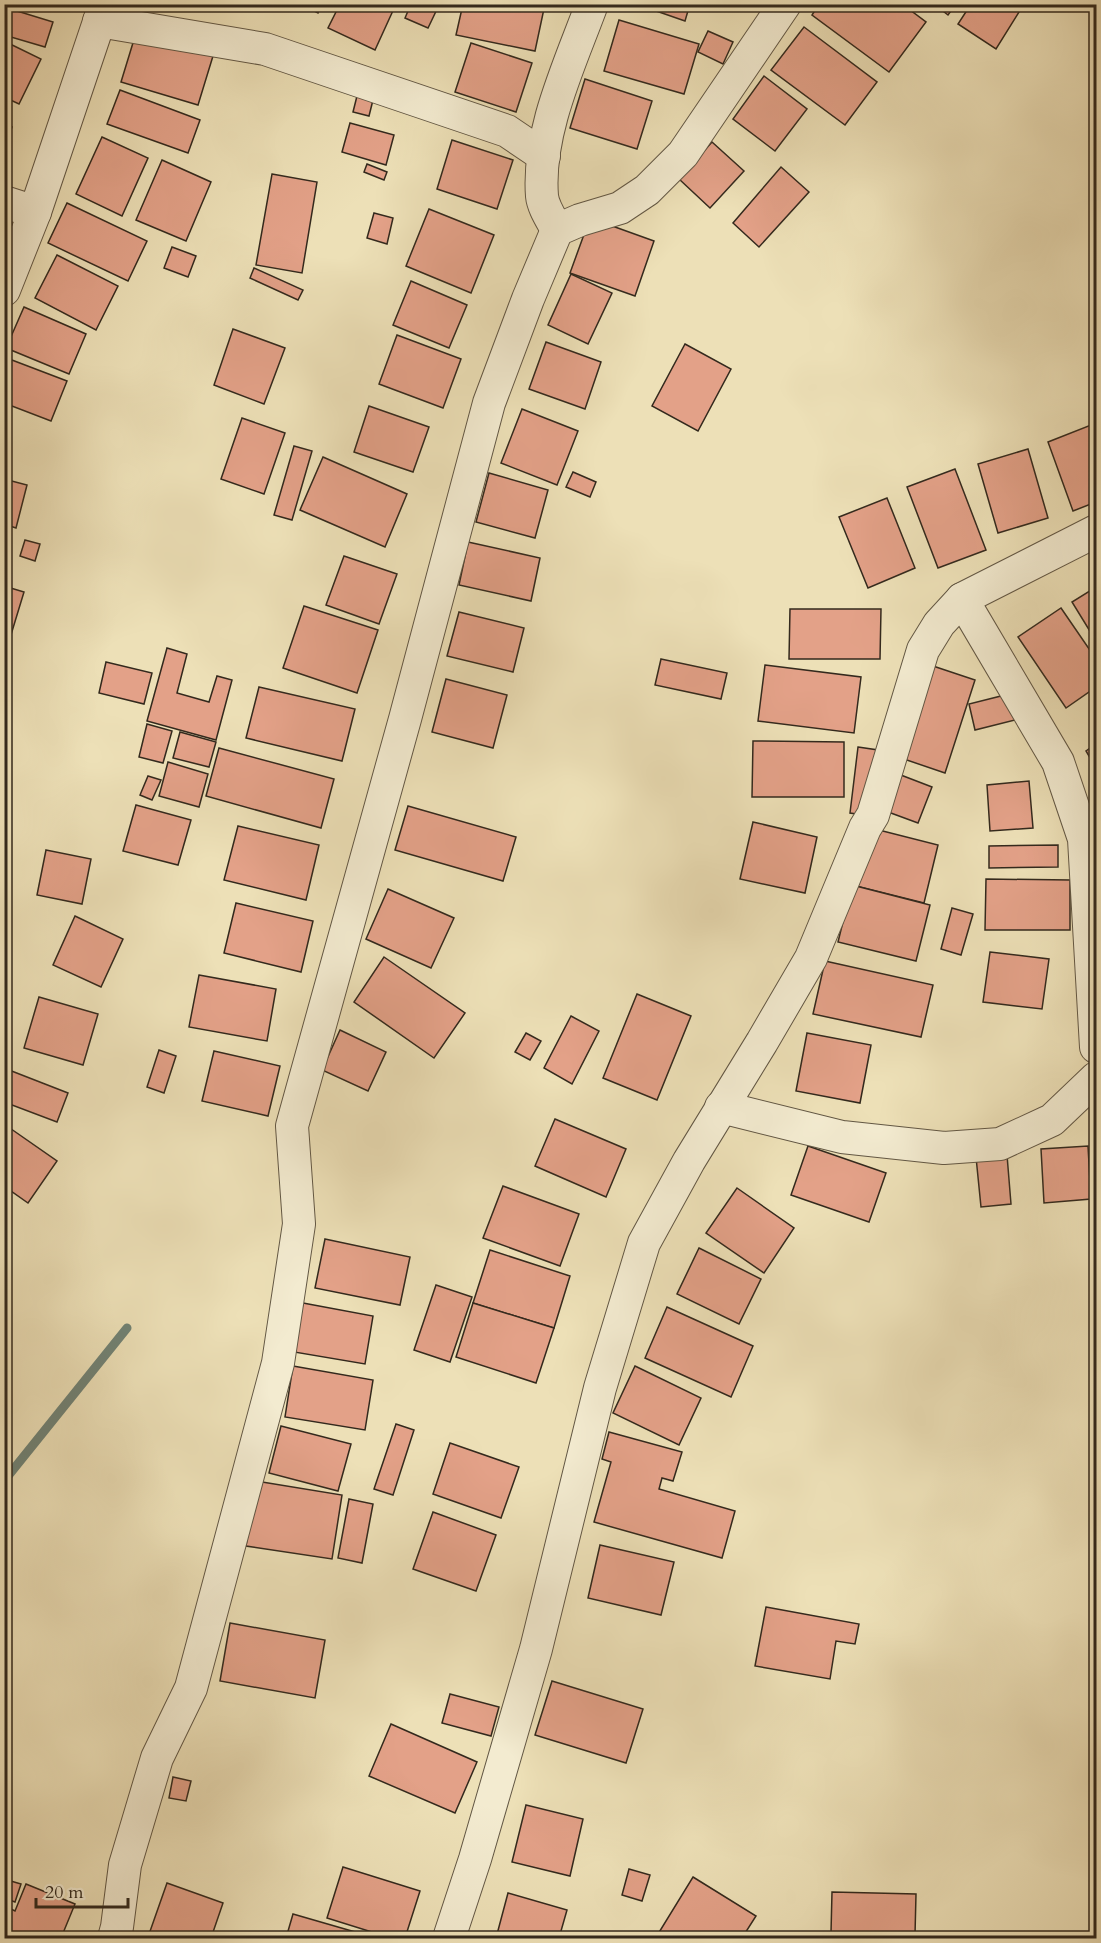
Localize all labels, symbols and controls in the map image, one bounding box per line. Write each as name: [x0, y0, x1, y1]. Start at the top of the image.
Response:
scale bar: [36, 1871, 128, 1909]
text: 20 m: [45, 1880, 84, 1905]

